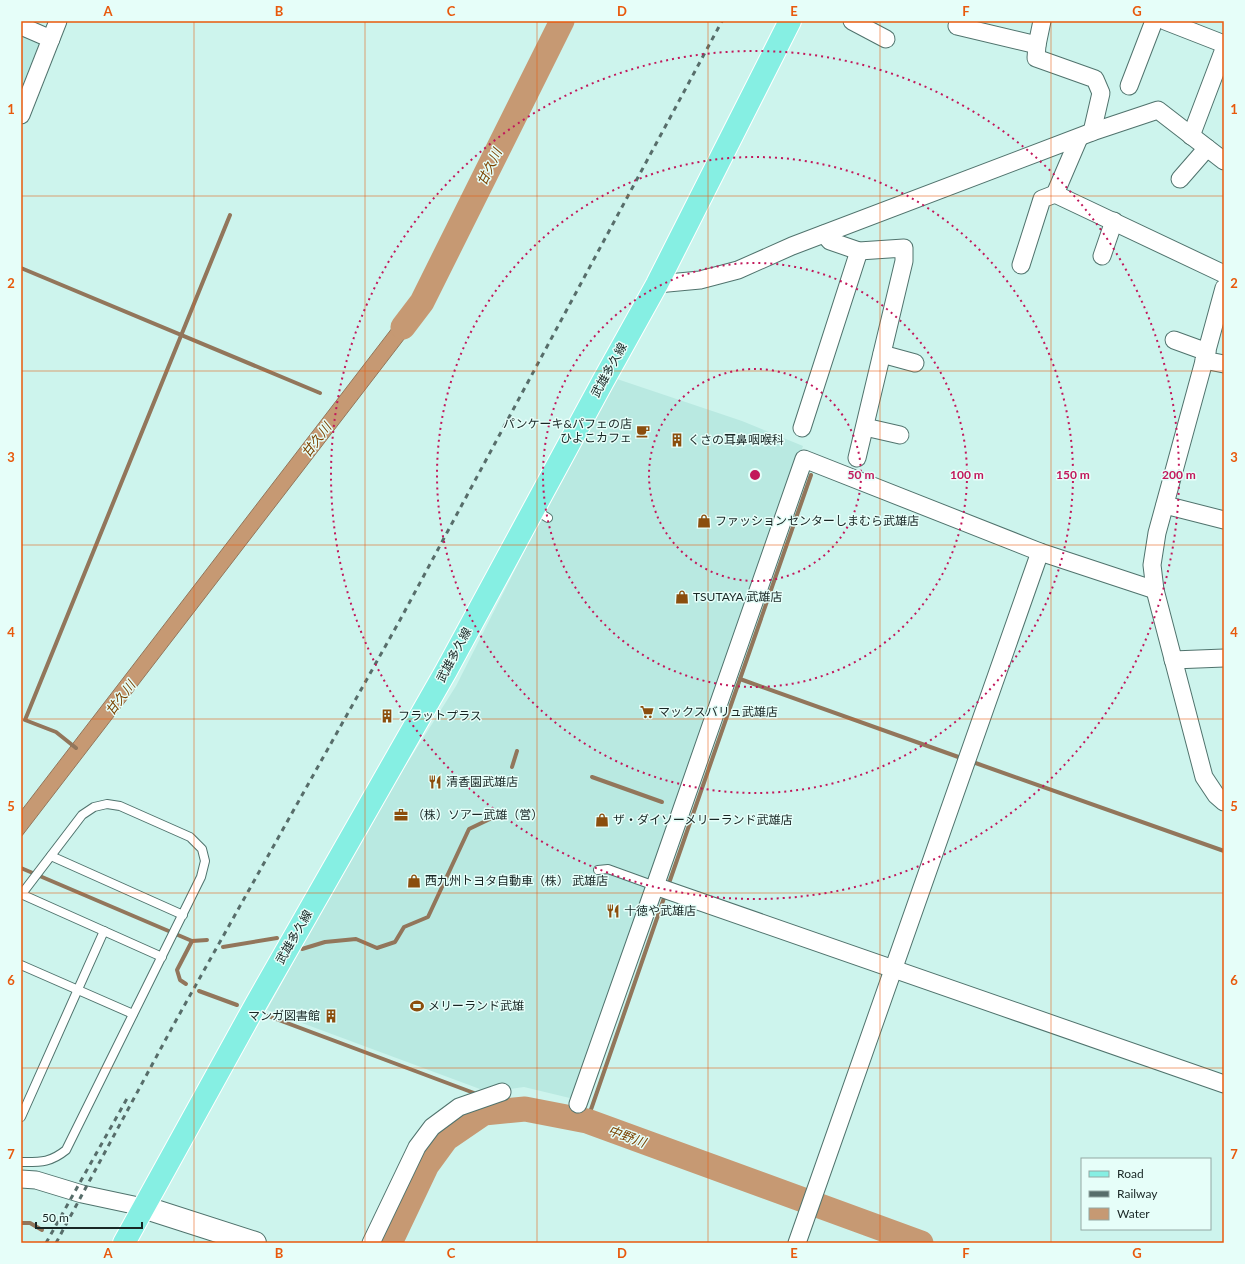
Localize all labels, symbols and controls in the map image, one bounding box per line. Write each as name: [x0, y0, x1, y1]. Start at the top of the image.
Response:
text: A: [102, 3, 113, 19]
text: B: [275, 3, 284, 19]
text: C: [447, 3, 456, 19]
text: D: [617, 3, 627, 19]
text: E: [790, 3, 798, 19]
text: F: [962, 3, 970, 19]
text: G: [1132, 3, 1142, 19]
text: 1: [7, 101, 15, 117]
text: 1: [1230, 101, 1238, 117]
water label: 甘久川: [473, 144, 506, 188]
text: 2: [7, 275, 15, 291]
text: 2: [1230, 275, 1238, 291]
street label: 武雄多久線: [587, 340, 630, 400]
place label: パンケーキ&パフェの店 ひよこカフェ: [503, 416, 632, 445]
water label: 甘久川: [298, 418, 335, 460]
cafe icon: パンケーキ&パフェの店 ひよこカフェ: [635, 423, 651, 439]
building icon: くさの耳鼻咽喉科: [669, 432, 685, 448]
place label: くさの耳鼻咽喉科: [688, 432, 784, 447]
text: 3: [7, 449, 15, 465]
text: 3: [1230, 449, 1238, 465]
text: 50 m: [848, 467, 874, 482]
text: 100 m: [950, 467, 984, 482]
text: 150 m: [1056, 467, 1090, 482]
text: 200 m: [1162, 467, 1196, 482]
centre of rings: [748, 468, 762, 482]
shop icon: ファッションセンターしまむら武雄店: [696, 513, 712, 529]
place label: ファッションセンターしまむら武雄店: [715, 513, 919, 528]
shop icon: TSUTAYA 武雄店: [674, 589, 690, 605]
place label: TSUTAYA 武雄店: [693, 589, 782, 604]
text: 4: [7, 624, 15, 640]
text: 4: [1230, 624, 1238, 640]
street label: 武雄多久線: [433, 625, 474, 685]
water label: 甘久川: [102, 676, 139, 718]
supermarket icon: マックスバリュ武雄店: [639, 704, 655, 720]
place label: マックスバリュ武雄店: [658, 704, 778, 719]
building icon: フラットプラス: [379, 708, 395, 724]
place label: フラットプラス: [398, 708, 482, 723]
restaurant icon: 清香園武雄店: [427, 774, 443, 790]
place label: 清香園武雄店: [446, 774, 518, 789]
text: 5: [7, 798, 15, 814]
text: 5: [1230, 798, 1238, 814]
office icon: （株）ソアー武雄（営）: [393, 807, 409, 823]
place label: （株）ソアー武雄（営）: [412, 807, 543, 822]
shop icon: ザ・ダイソーメリーランド武雄店: [594, 812, 610, 828]
place label: ザ・ダイソーメリーランド武雄店: [613, 812, 793, 827]
shop icon: 西九州トヨタ自動車（株） 武雄店: [406, 873, 422, 889]
place label: 西九州トヨタ自動車（株） 武雄店: [425, 873, 608, 888]
restaurant icon: 十徳や武雄店: [605, 903, 621, 919]
place label: 十徳や武雄店: [624, 903, 696, 918]
street label: 武雄多久線: [272, 907, 315, 966]
text: 6: [7, 972, 15, 988]
text: 6: [1230, 972, 1238, 988]
sports icon: メリーランド武雄: [409, 998, 425, 1014]
place label: メリーランド武雄: [428, 998, 524, 1013]
place label: マンガ図書館: [248, 1008, 320, 1023]
building icon: マンガ図書館: [323, 1008, 339, 1024]
water label: 中野川: [606, 1122, 650, 1151]
text: 7: [7, 1146, 15, 1162]
text: 7: [1230, 1146, 1238, 1162]
legend: [1081, 1158, 1211, 1230]
text: Road: [1117, 1166, 1144, 1181]
text: Railway: [1117, 1186, 1158, 1201]
scale bar: [36, 1204, 142, 1230]
text: Water: [1117, 1206, 1150, 1221]
text: 50 m: [42, 1210, 69, 1225]
text: A: [102, 1245, 113, 1261]
text: B: [275, 1245, 284, 1261]
text: C: [447, 1245, 456, 1261]
text: D: [617, 1245, 627, 1261]
text: E: [790, 1245, 798, 1261]
text: F: [962, 1245, 970, 1261]
text: G: [1132, 1245, 1142, 1261]

